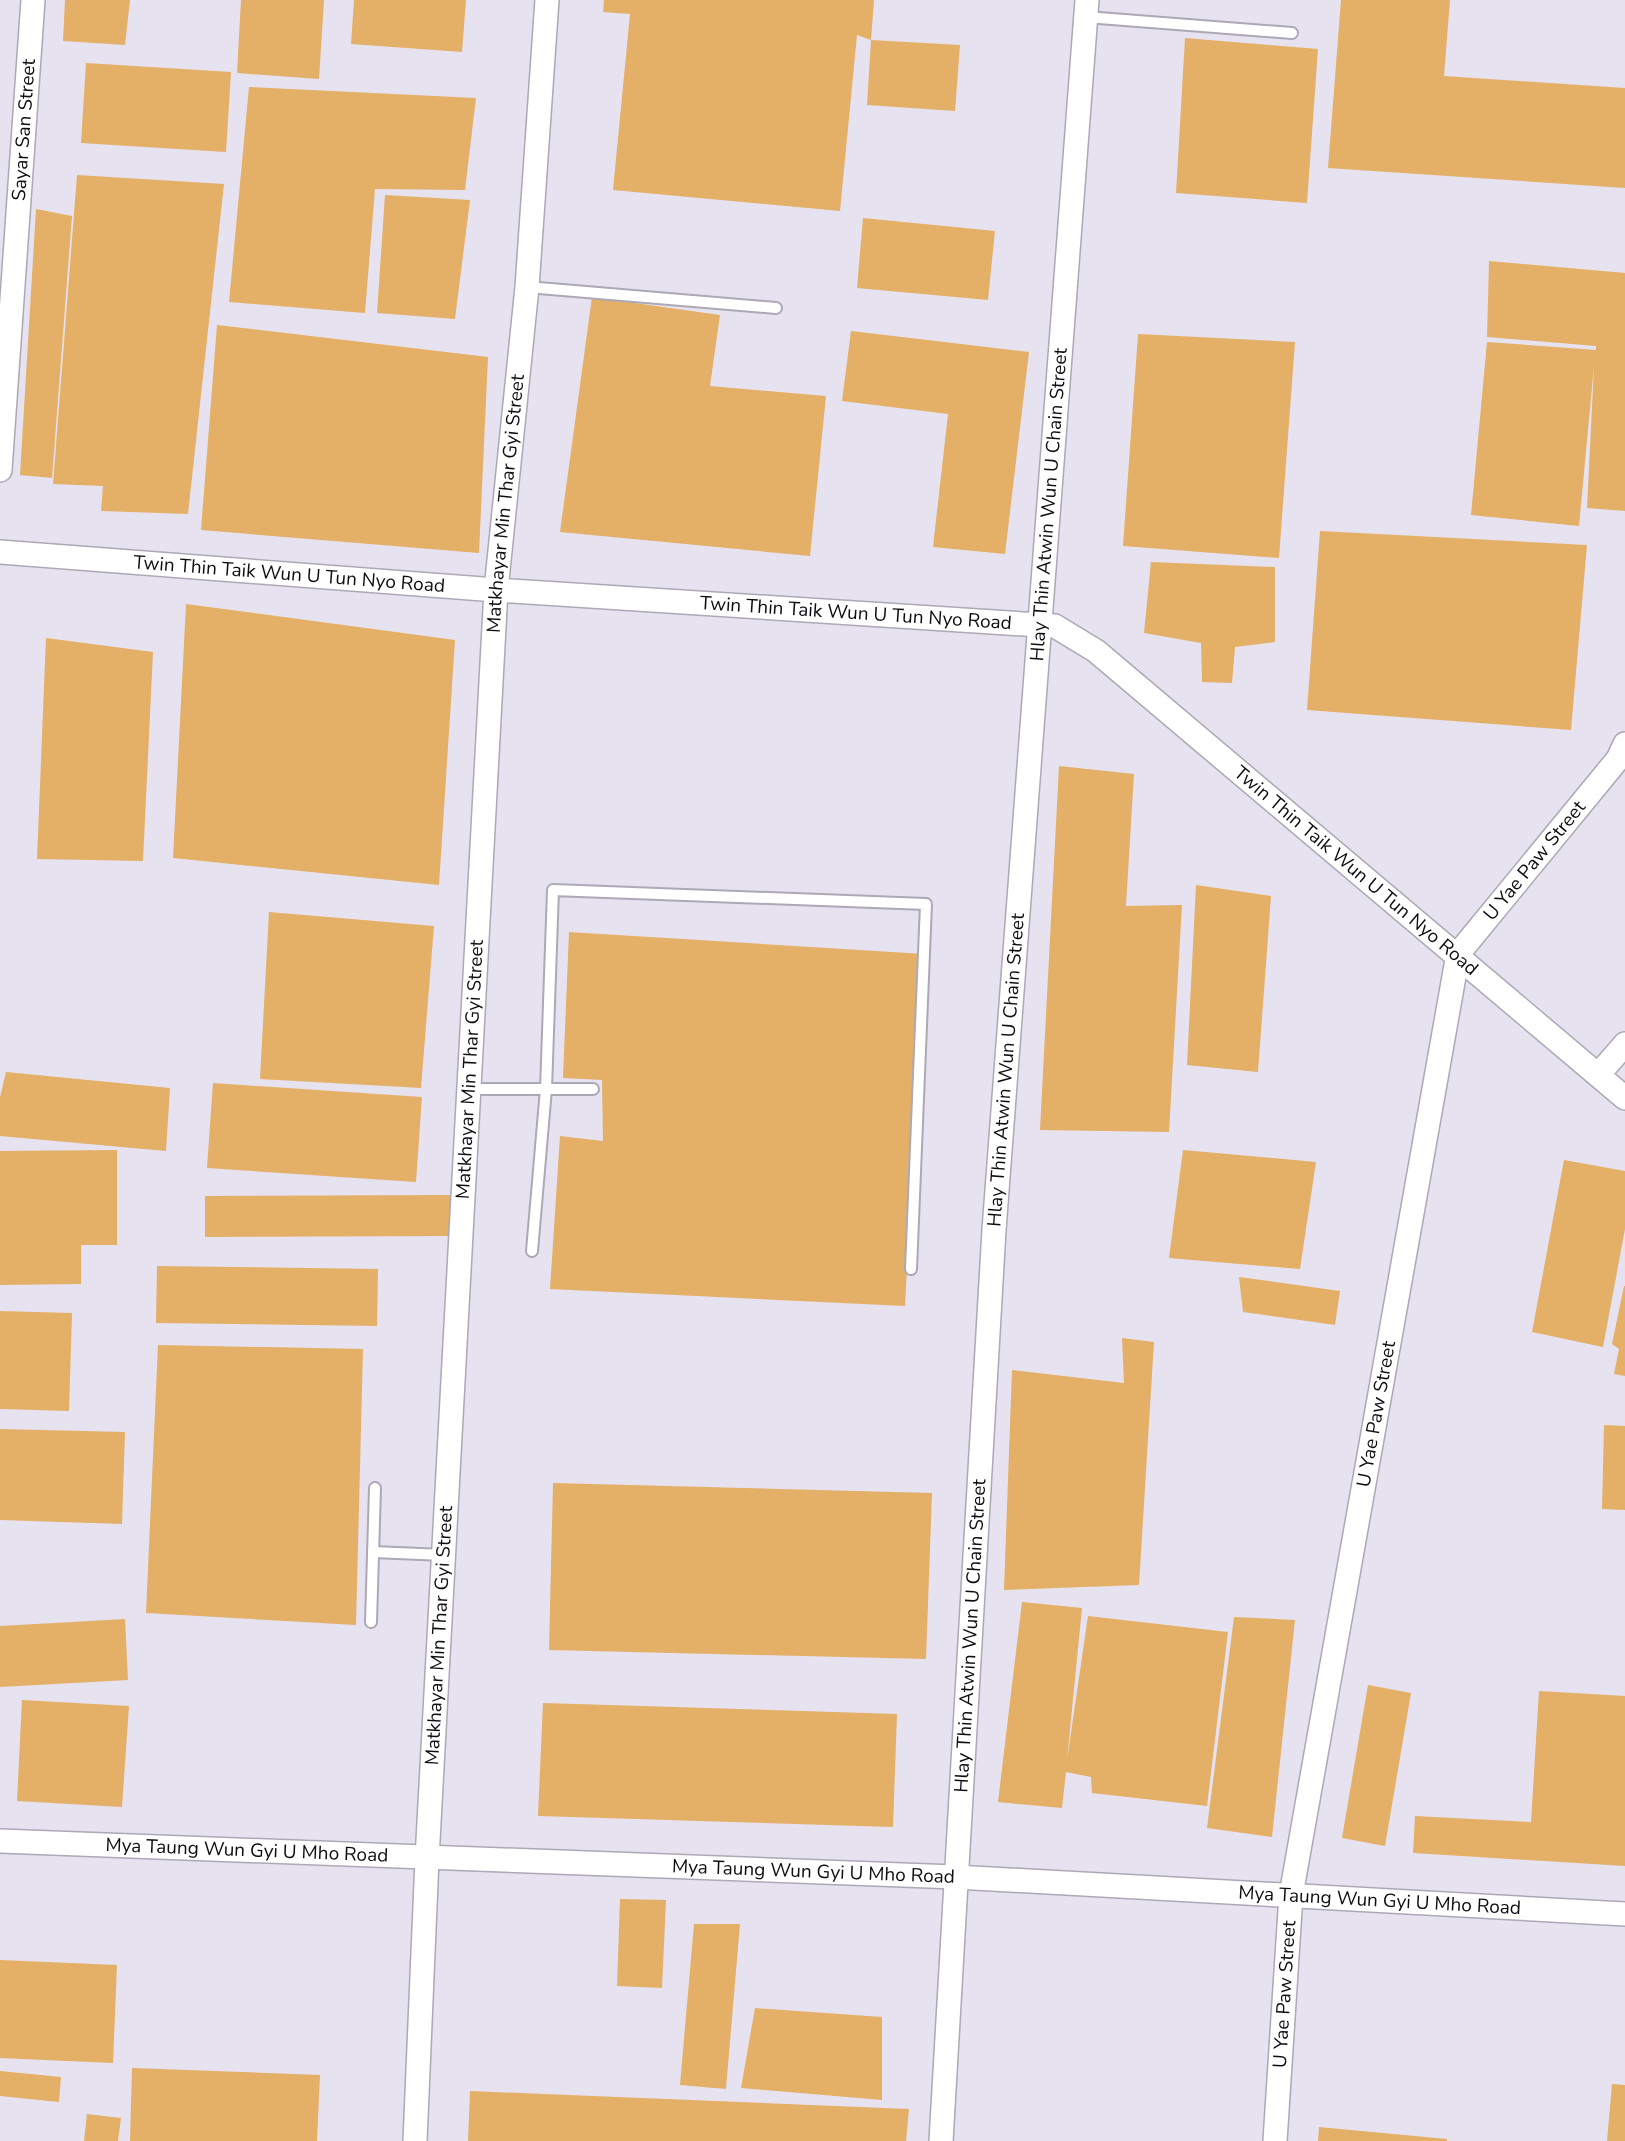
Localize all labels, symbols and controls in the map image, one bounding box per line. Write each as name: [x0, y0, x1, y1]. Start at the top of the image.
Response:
street label: Sayar San Street: [6, 58, 42, 202]
street label: Hlay Thin Atwin Wun U Chain Street: [1024, 347, 1074, 662]
street label: Matkhayar Min Thar Gyi Street: [481, 373, 531, 634]
street label: Twin Thin Taik Wun U Tun Nyo Road: [132, 549, 446, 599]
street label: Twin Thin Taik Wun U Tun Nyo Road: [699, 590, 1013, 636]
street label: Twin Thin Taik Wun U Tun Nyo Road: [1228, 760, 1484, 981]
street label: U Yae Paw Street: [1478, 795, 1592, 926]
street label: Hlay Thin Atwin Wun U Chain Street: [981, 912, 1031, 1228]
street label: Matkhayar Min Thar Gyi Street: [450, 939, 490, 1200]
street label: U Yae Paw Street: [1351, 1339, 1402, 1489]
street label: Hlay Thin Atwin Wun U Chain Street: [948, 1478, 993, 1794]
street label: Matkhayar Min Thar Gyi Street: [419, 1505, 459, 1766]
street label: Mya Taung Wun Gyi U Mho Road: [105, 1832, 389, 1869]
street label: Mya Taung Wun Gyi U Mho Road: [671, 1853, 955, 1890]
street label: Mya Taung Wun Gyi U Mho Road: [1238, 1880, 1522, 1921]
street label: U Yae Paw Street: [1267, 1919, 1302, 2069]

